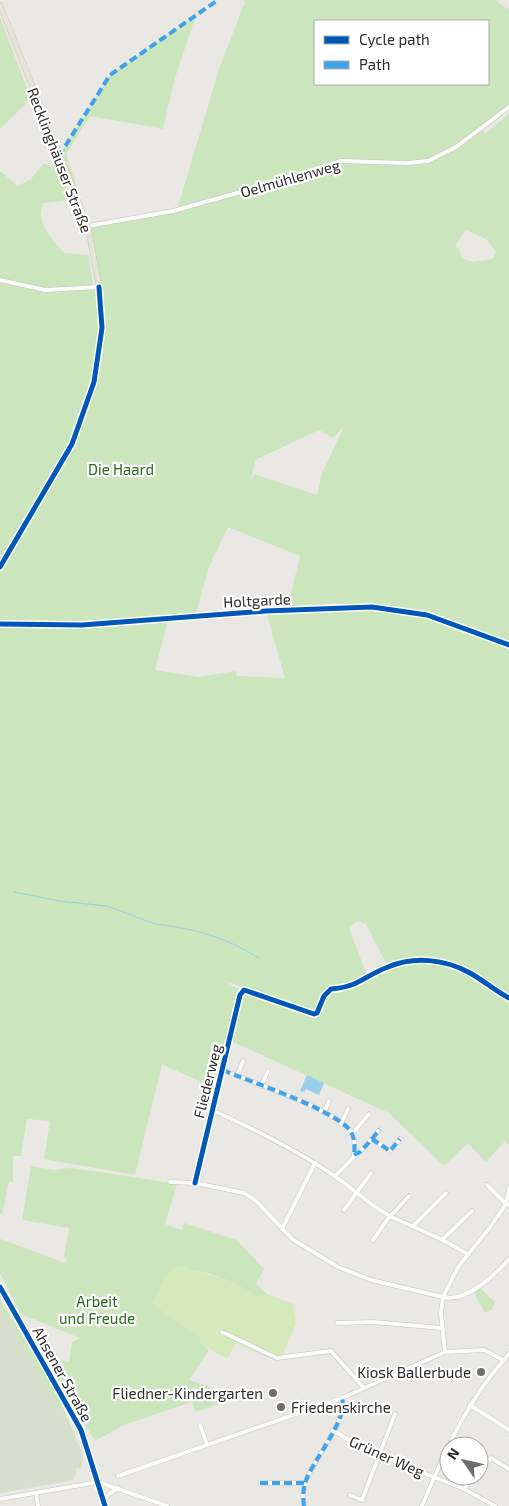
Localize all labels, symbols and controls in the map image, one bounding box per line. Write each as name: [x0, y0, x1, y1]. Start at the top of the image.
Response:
legend: [314, 20, 489, 85]
text: Cycle path: [359, 30, 430, 48]
text: Path: [359, 55, 390, 73]
street label: Recklinghäuser Straße: [24, 85, 96, 235]
street label: Oelmühlenweg: [238, 155, 343, 201]
park label: Die Haard: [88, 460, 154, 478]
street label: Holtgarde: [223, 589, 291, 611]
street label: Fliederweg: [189, 1041, 225, 1120]
park label: Arbeit und Freude: [59, 1292, 135, 1327]
street label: Ahsener Straße: [29, 1323, 97, 1425]
place label: Kiosk Ballerbude: [357, 1363, 471, 1381]
marker: Kiosk Ballerbude: [475, 1366, 487, 1378]
place label: Fliedner-Kindergarten: [112, 1384, 263, 1402]
marker: Fliedner-Kindergarten: [267, 1387, 279, 1399]
place label: Friedenskirche: [291, 1398, 391, 1416]
marker: Friedenskirche: [275, 1401, 287, 1413]
street label: Grüner Weg: [347, 1432, 428, 1481]
north arrow: [439, 1436, 489, 1486]
text: N: [443, 1445, 463, 1462]

